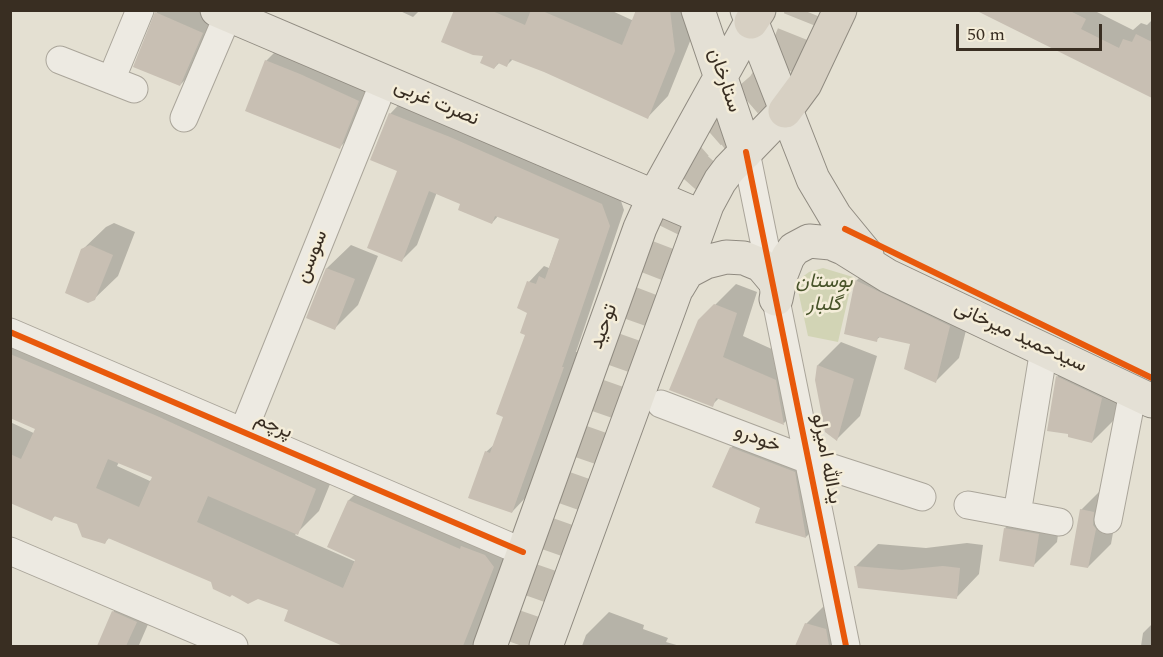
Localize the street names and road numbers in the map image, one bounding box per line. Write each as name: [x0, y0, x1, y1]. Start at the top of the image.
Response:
street label: ستارخان: [701, 46, 745, 116]
street label: نصرت غربی: [390, 75, 482, 133]
street label: سوسن: [292, 227, 334, 287]
street label: سیدحمید میرخانی: [950, 297, 1090, 379]
street label: توحید: [586, 301, 624, 353]
street label: پرچم: [250, 408, 296, 446]
street label: یدالله امیرلو: [805, 412, 845, 506]
street label: خودرو: [731, 420, 783, 460]

